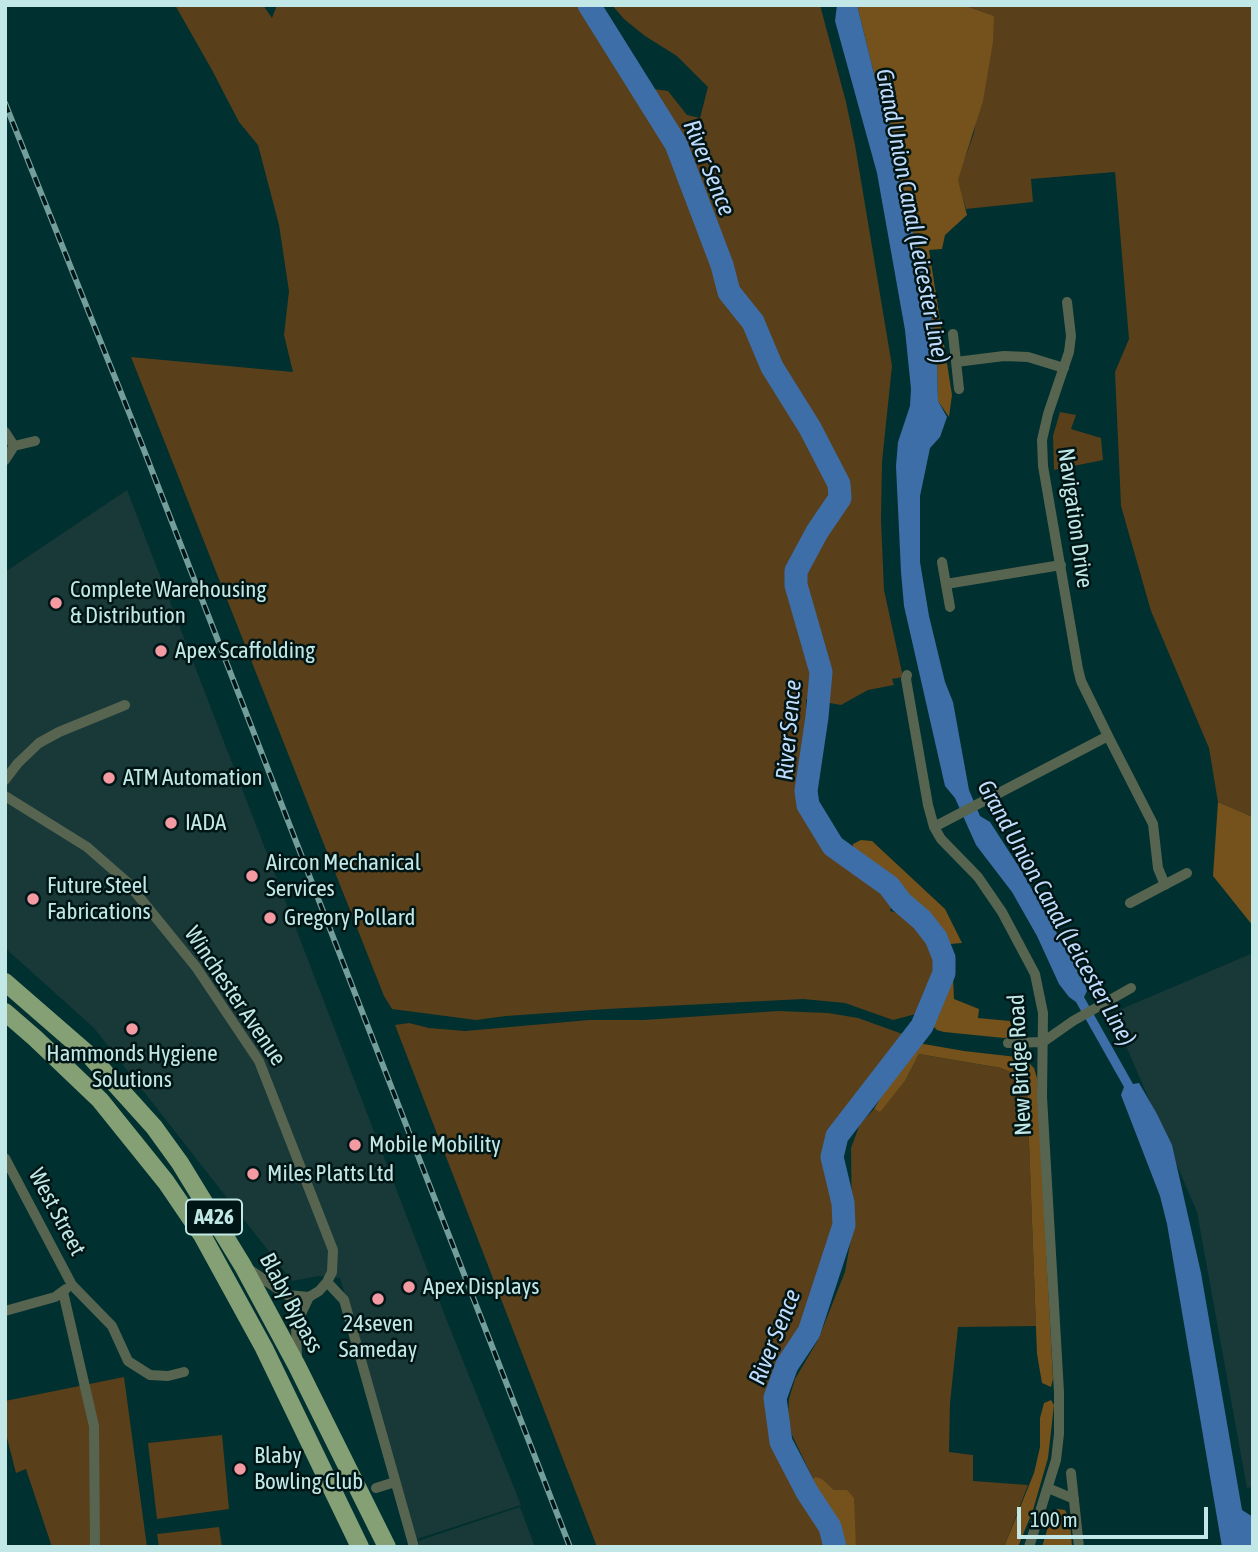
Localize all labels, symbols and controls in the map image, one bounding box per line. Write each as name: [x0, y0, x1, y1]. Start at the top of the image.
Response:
water label: Grand Union Canal (Leicester Line): [869, 66, 955, 366]
water label: River Sence: [677, 116, 741, 220]
street label: Navigation Drive: [1052, 446, 1098, 590]
place label: Complete Warehousing & Distribution: [70, 576, 266, 630]
marker: Complete Warehousing & Distribution: [48, 595, 64, 611]
place label: Apex Scaffolding: [175, 637, 315, 665]
marker: Apex Scaffolding: [153, 643, 169, 659]
water label: River Sence: [770, 679, 808, 781]
place label: ATM Automation: [123, 764, 263, 792]
marker: ATM Automation: [101, 770, 117, 786]
water label: Grand Union Canal (Leicester Line): [971, 775, 1141, 1051]
place label: IADA: [185, 809, 226, 837]
marker: IADA: [163, 815, 179, 831]
place label: Aircon Mechanical Services: [266, 849, 421, 903]
marker: Aircon Mechanical Services: [244, 868, 260, 884]
place label: Future Steel Fabrications: [47, 872, 151, 926]
marker: Future Steel Fabrications: [25, 891, 41, 907]
place label: Gregory Pollard: [284, 904, 415, 932]
marker: Gregory Pollard: [262, 910, 278, 926]
street label: Winchester Avenue: [178, 921, 292, 1071]
street label: New Bridge Road: [1003, 994, 1037, 1136]
marker: Hammonds Hygiene Solutions: [124, 1021, 140, 1037]
place label: Hammonds Hygiene Solutions: [46, 1040, 218, 1094]
place label: Mobile Mobility: [369, 1131, 501, 1159]
marker: Mobile Mobility: [347, 1137, 363, 1153]
place label: Miles Platts Ltd: [267, 1160, 394, 1188]
street label: West Street: [23, 1164, 91, 1260]
marker: Miles Platts Ltd: [245, 1166, 261, 1182]
road number: A426: [186, 1200, 242, 1234]
street label: Blaby Bypass: [253, 1248, 329, 1358]
place label: Apex Displays: [423, 1273, 539, 1301]
marker: Apex Displays: [401, 1279, 417, 1295]
water label: River Sence: [743, 1285, 807, 1389]
marker: 24seven Sameday: [370, 1291, 386, 1307]
place label: 24seven Sameday: [339, 1310, 417, 1364]
place label: Blaby Bowling Club: [254, 1442, 363, 1496]
marker: Blaby Bowling Club: [232, 1461, 248, 1477]
scale bar: [1020, 1492, 1211, 1536]
text: 100 m: [1030, 1507, 1078, 1531]

